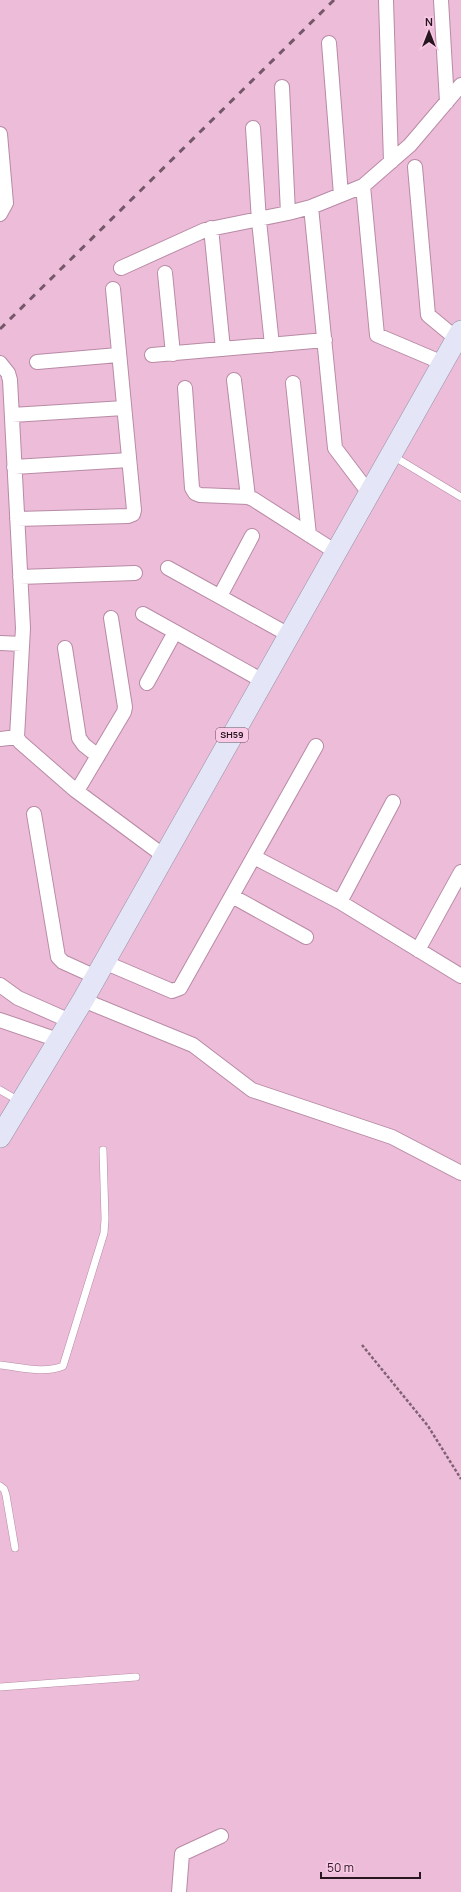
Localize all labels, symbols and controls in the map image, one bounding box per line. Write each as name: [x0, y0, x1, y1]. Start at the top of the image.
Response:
north arrow: [409, 12, 449, 52]
text: N: [425, 14, 433, 29]
road number: SH59: [216, 728, 248, 742]
scale bar: [321, 1854, 420, 1880]
text: 50 m: [327, 1859, 354, 1876]

